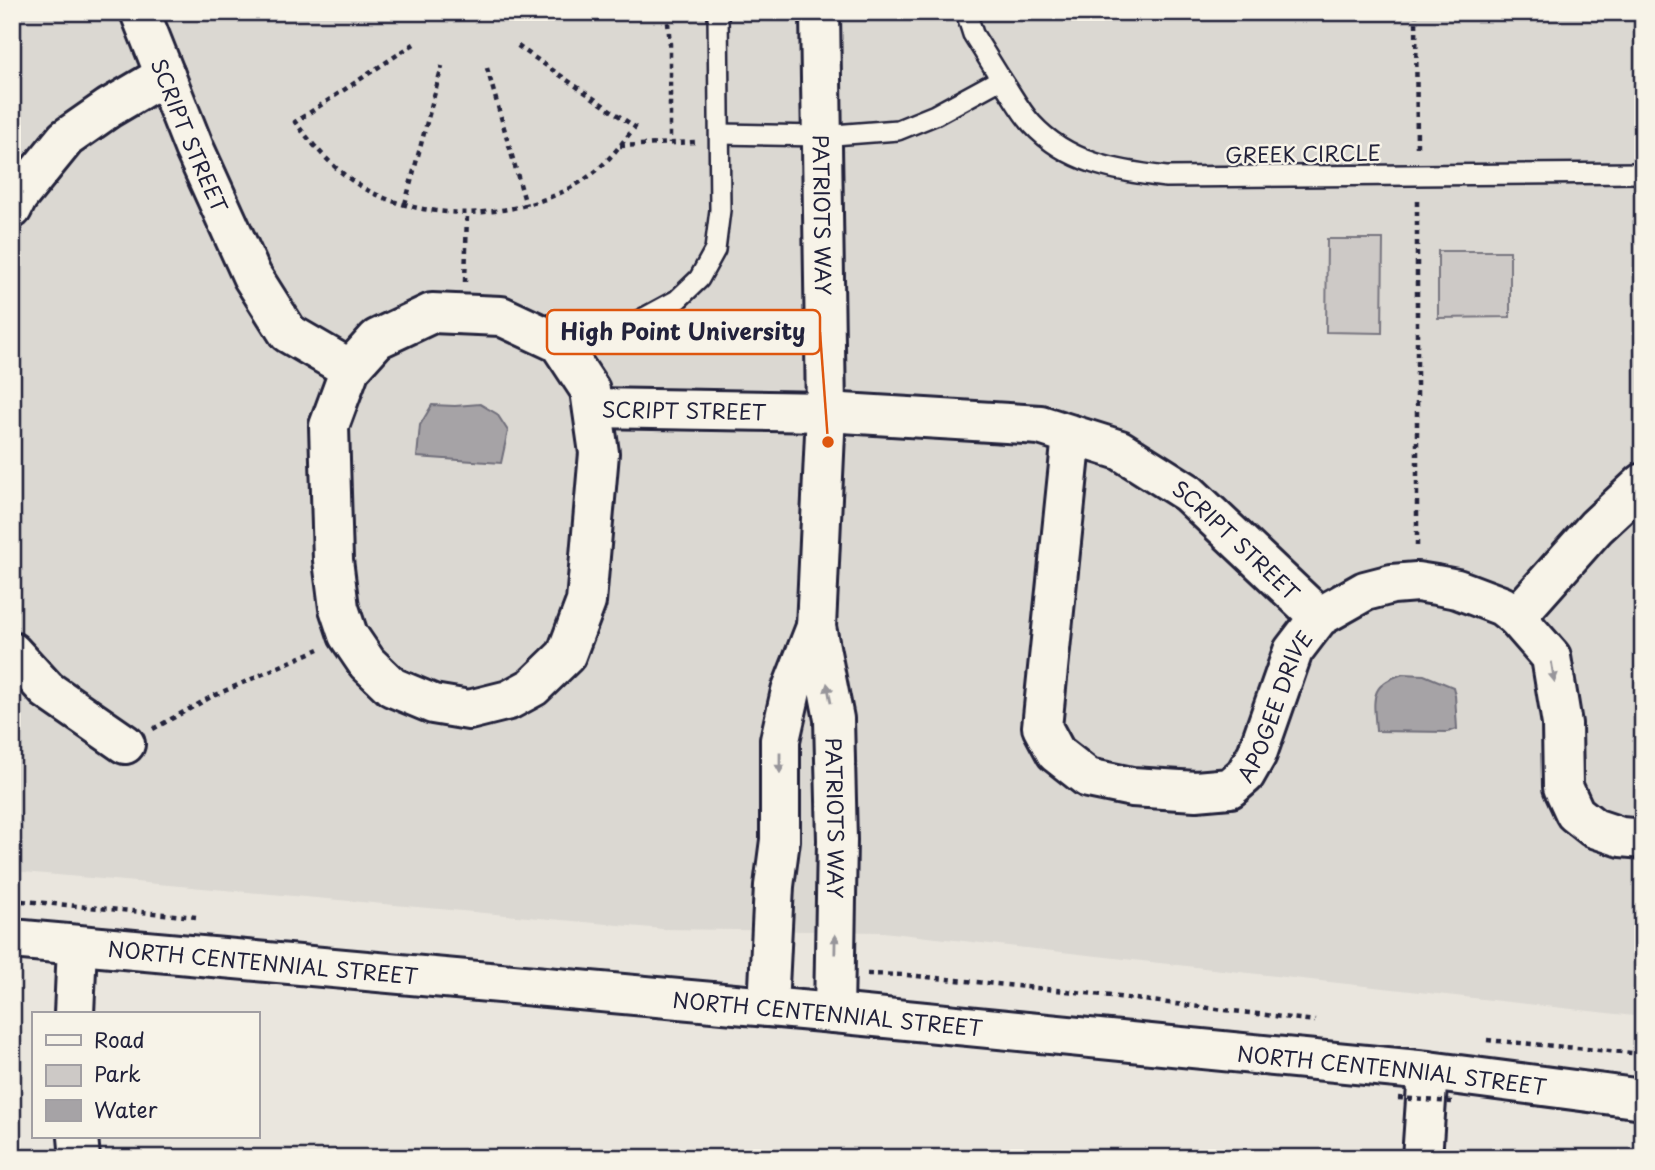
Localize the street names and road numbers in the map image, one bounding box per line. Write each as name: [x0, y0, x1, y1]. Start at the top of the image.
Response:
street label: SCRIPT STREET: [144, 53, 237, 218]
street label: PATRIOTS WAY: [806, 134, 840, 296]
street label: GREEK CIRCLE: [1225, 136, 1381, 170]
street label: SCRIPT STREET: [601, 392, 767, 427]
street label: SCRIPT STREET: [1167, 471, 1308, 608]
street label: APOGEE DRIVE: [1228, 623, 1320, 788]
street label: PATRIOTS WAY: [818, 737, 853, 899]
street label: NORTH CENTENNIAL STREET: [107, 932, 420, 992]
street label: NORTH CENTENNIAL STREET: [671, 983, 985, 1043]
street label: NORTH CENTENNIAL STREET: [1236, 1036, 1549, 1102]

